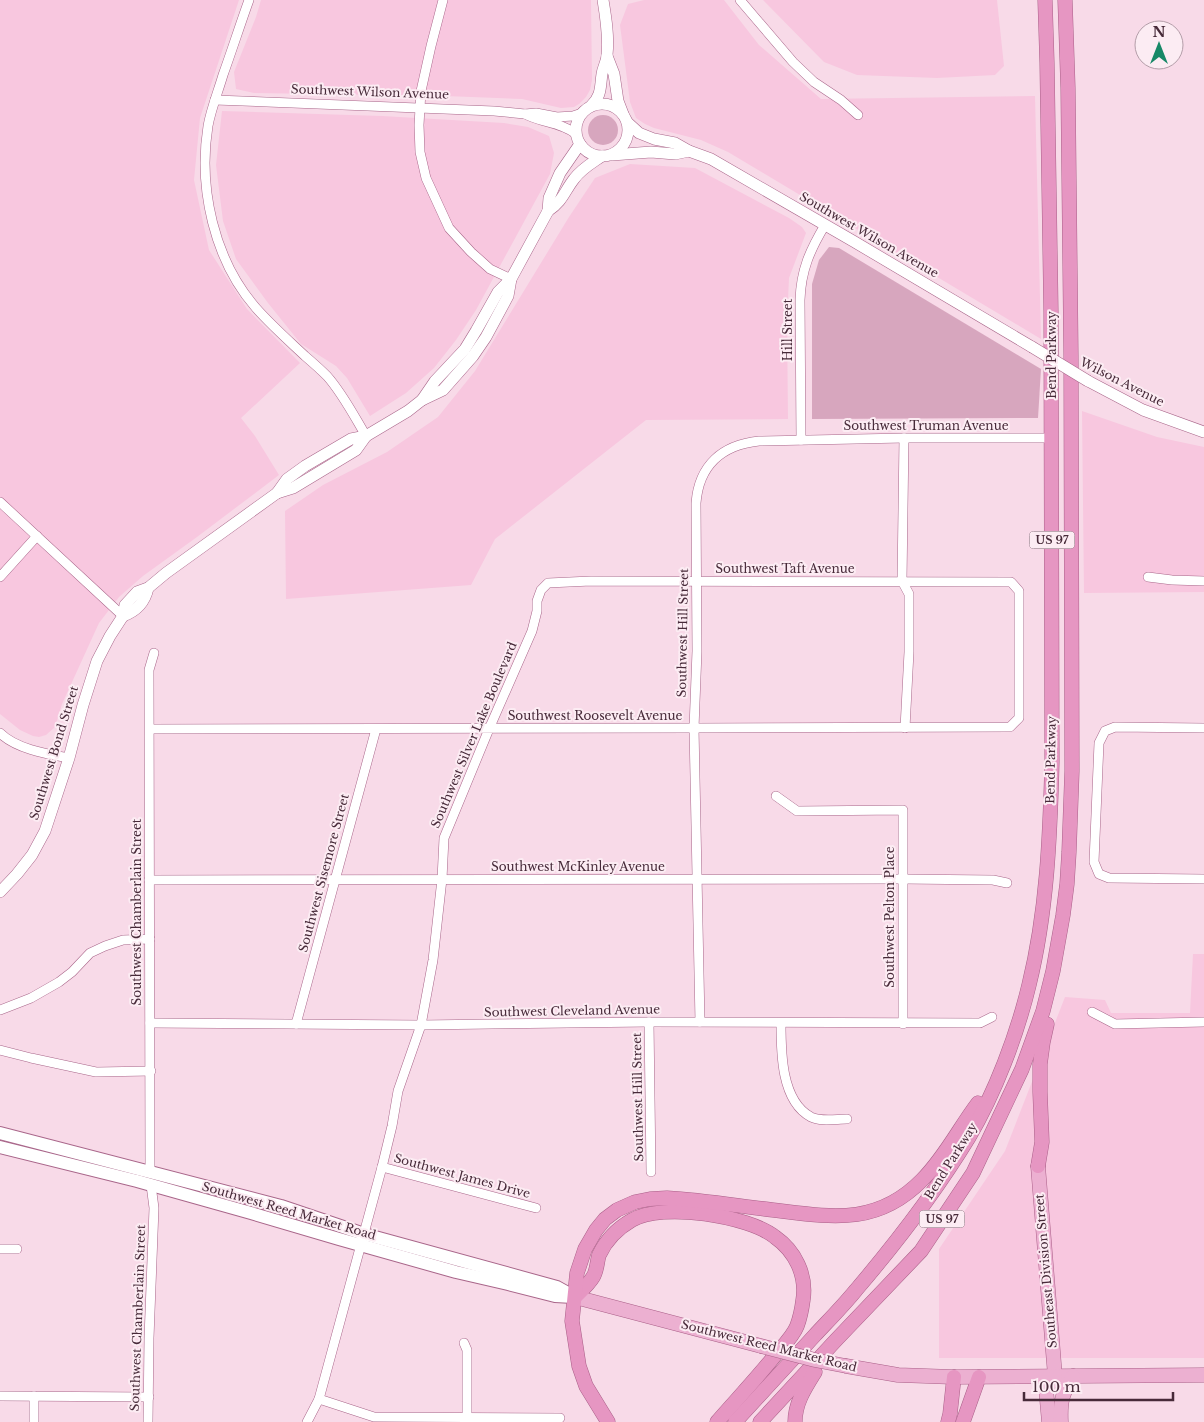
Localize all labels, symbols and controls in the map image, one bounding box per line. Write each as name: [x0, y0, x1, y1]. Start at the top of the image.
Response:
north arrow: [1134, 20, 1184, 70]
text: N: [1152, 23, 1166, 41]
street label: Southwest Wilson Avenue: [291, 81, 449, 102]
street label: Southwest Wilson Avenue: [797, 189, 942, 281]
street label: Hill Street: [780, 298, 795, 361]
street label: Bend Parkway: [1044, 311, 1059, 399]
street label: Wilson Avenue: [1077, 353, 1167, 409]
street label: Southwest Truman Avenue: [843, 418, 1009, 433]
road number: US 97: [1030, 532, 1074, 548]
street label: Southwest Taft Avenue: [715, 561, 855, 576]
street label: Southwest Hill Street: [674, 568, 691, 698]
street label: Southwest Silver Lake Boulevard: [427, 639, 520, 830]
street label: Southwest Bond Street: [26, 684, 81, 822]
street label: Southwest Roosevelt Avenue: [508, 708, 682, 723]
street label: Bend Parkway: [1042, 716, 1059, 804]
street label: Southwest Sisemore Street: [295, 792, 352, 954]
street label: Southwest Chamberlain Street: [129, 818, 144, 1005]
street label: Southwest Pelton Place: [882, 846, 897, 988]
street label: Southwest McKinley Avenue: [491, 859, 665, 874]
street label: Southwest Cleveland Avenue: [484, 1001, 660, 1020]
street label: Southwest Hill Street: [629, 1032, 646, 1162]
street label: Bend Parkway: [921, 1119, 980, 1202]
street label: Southwest James Drive: [392, 1150, 532, 1201]
street label: Southwest Reed Market Road: [200, 1178, 378, 1243]
street label: Southeast Division Street: [1031, 1193, 1060, 1349]
road number: US 97: [920, 1210, 964, 1228]
street label: Southwest Chamberlain Street: [127, 1224, 148, 1412]
street label: Southwest Reed Market Road: [680, 1316, 858, 1375]
scale bar: [1024, 1370, 1173, 1402]
text: 100 m: [1032, 1377, 1081, 1396]

